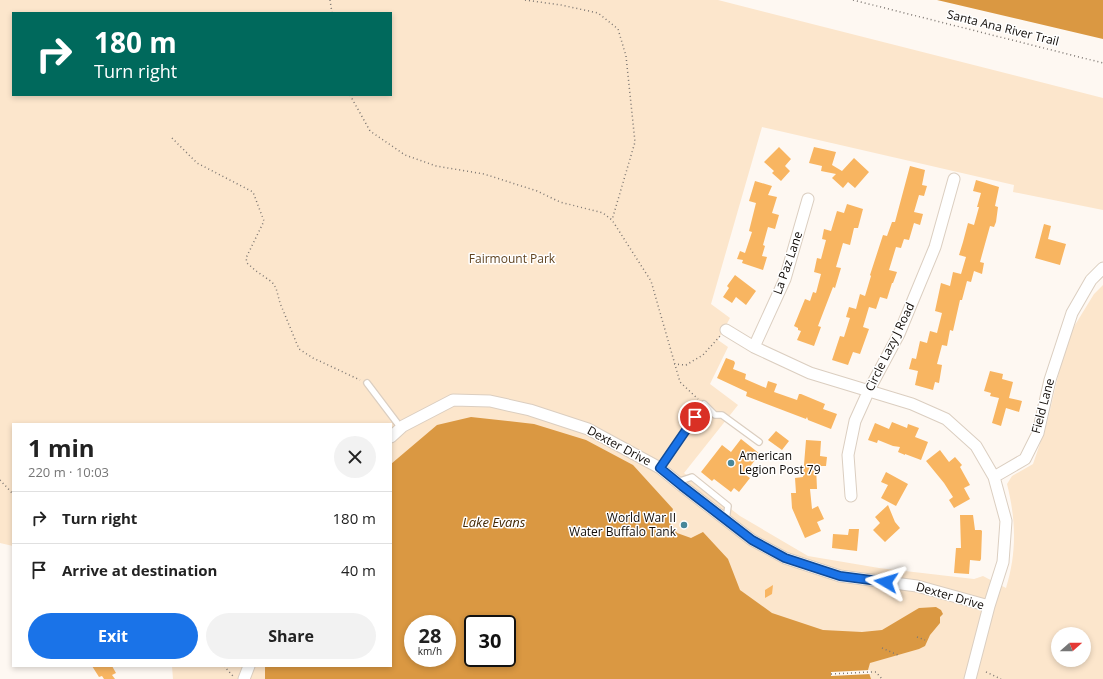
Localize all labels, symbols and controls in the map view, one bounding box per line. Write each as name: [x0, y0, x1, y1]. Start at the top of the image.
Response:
street label: Santa Ana River Trail: [945, 5, 1061, 50]
text: 180 m: [94, 23, 177, 61]
icon: right: [28, 28, 80, 80]
text: Turn right: [94, 59, 177, 83]
street label: La Paz Lane: [769, 229, 806, 297]
park label: Fairmount Park: [469, 250, 556, 267]
street label: Circle Lazy J Road: [861, 300, 918, 394]
street label: Field Lane: [1027, 376, 1058, 435]
pin: [678, 400, 712, 434]
icon: arrive: [684, 406, 706, 428]
street label: Dexter Drive: [584, 422, 654, 470]
text: 1 min: [28, 431, 95, 464]
button: close: [334, 436, 376, 478]
place label: American Legion Post 79: [739, 447, 821, 478]
marker: American Legion Post 79: [726, 458, 736, 468]
text: 220 m · 10:03: [28, 463, 109, 481]
icon: right: [28, 507, 50, 529]
text: Turn right: [62, 508, 137, 528]
text: 180 m: [332, 508, 376, 528]
place label: World War II Water Buffalo Tank: [569, 509, 677, 540]
water label: Lake Evans: [463, 513, 526, 531]
marker: World War II Water Buffalo Tank: [679, 520, 689, 530]
icon: arrive: [28, 559, 50, 581]
text: Arrive at destination: [62, 560, 217, 580]
text: 40 m: [341, 560, 376, 580]
position arrow: [865, 561, 907, 603]
street label: Dexter Drive: [914, 578, 986, 613]
button: Exit: [28, 613, 198, 659]
button: Share: [206, 613, 376, 659]
speed limit sign: 30: [464, 615, 516, 667]
text: 28: [419, 622, 441, 649]
north arrow: [1051, 627, 1091, 667]
map controls: [1051, 627, 1091, 667]
text: km/h: [418, 644, 442, 658]

